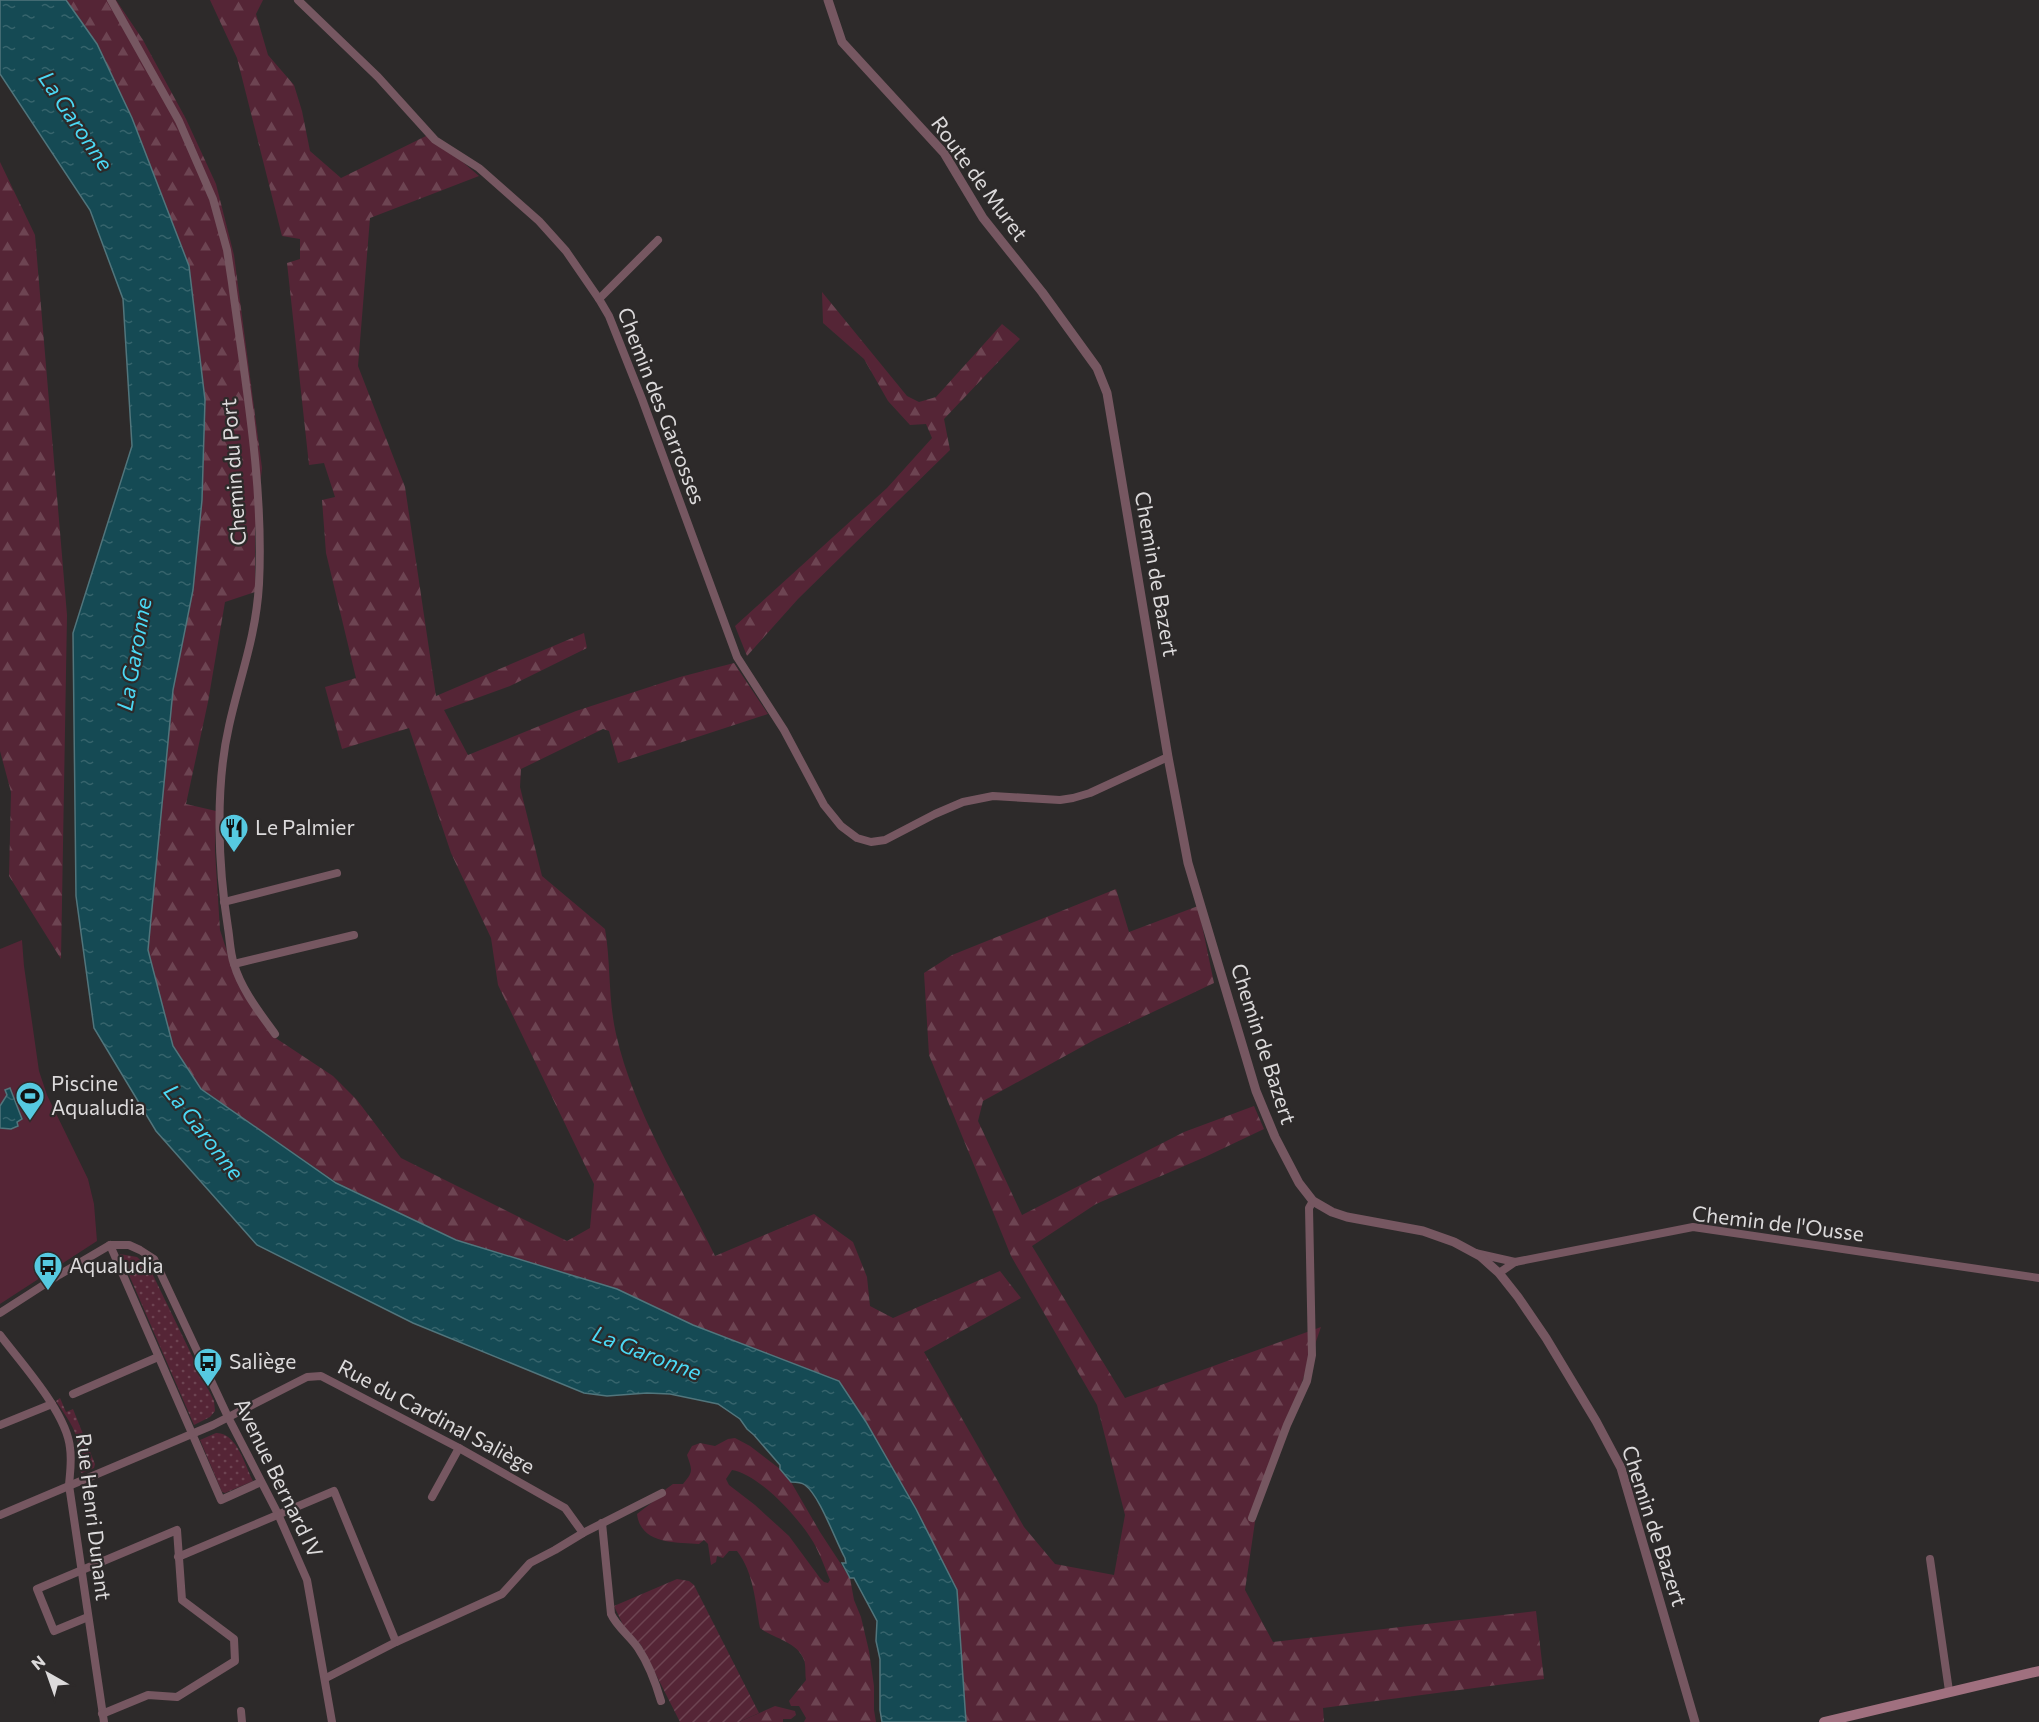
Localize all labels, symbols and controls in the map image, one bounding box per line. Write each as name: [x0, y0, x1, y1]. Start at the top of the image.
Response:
water label: La Garonne: [33, 66, 120, 176]
street label: Route de Muret: [927, 111, 1034, 245]
street label: Chemin des Garrosses: [613, 303, 712, 507]
street label: Chemin du Port: [215, 398, 250, 547]
street label: Chemin de Bazert: [1131, 489, 1184, 658]
water label: La Garonne: [110, 595, 157, 713]
restaurant icon: Le Palmier: [218, 812, 250, 854]
place label: Le Palmier: [255, 814, 355, 839]
street label: Chemin de Bazert: [1227, 960, 1302, 1127]
place label: Piscine Aqualudia: [51, 1070, 146, 1119]
water label: La Garonne: [159, 1078, 250, 1185]
sports icon: Piscine Aqualudia: [14, 1080, 46, 1122]
street label: Chemin de l'Ousse: [1691, 1200, 1866, 1245]
bus stop icon: Aqualudia: [32, 1250, 64, 1292]
place label: Aqualudia: [69, 1252, 164, 1277]
water label: La Garonne: [589, 1319, 706, 1386]
bus stop icon: Saliège: [192, 1346, 224, 1388]
place label: Saliège: [229, 1348, 296, 1373]
street label: Rue du Cardinal Saliège: [334, 1353, 539, 1478]
street label: Avenue Bernard IV: [230, 1393, 329, 1561]
street label: Rue Henri Dunant: [72, 1432, 117, 1602]
street label: Chemin de Bazert: [1618, 1442, 1693, 1609]
north arrow: [18, 1644, 78, 1704]
text: N: [27, 1651, 49, 1673]

